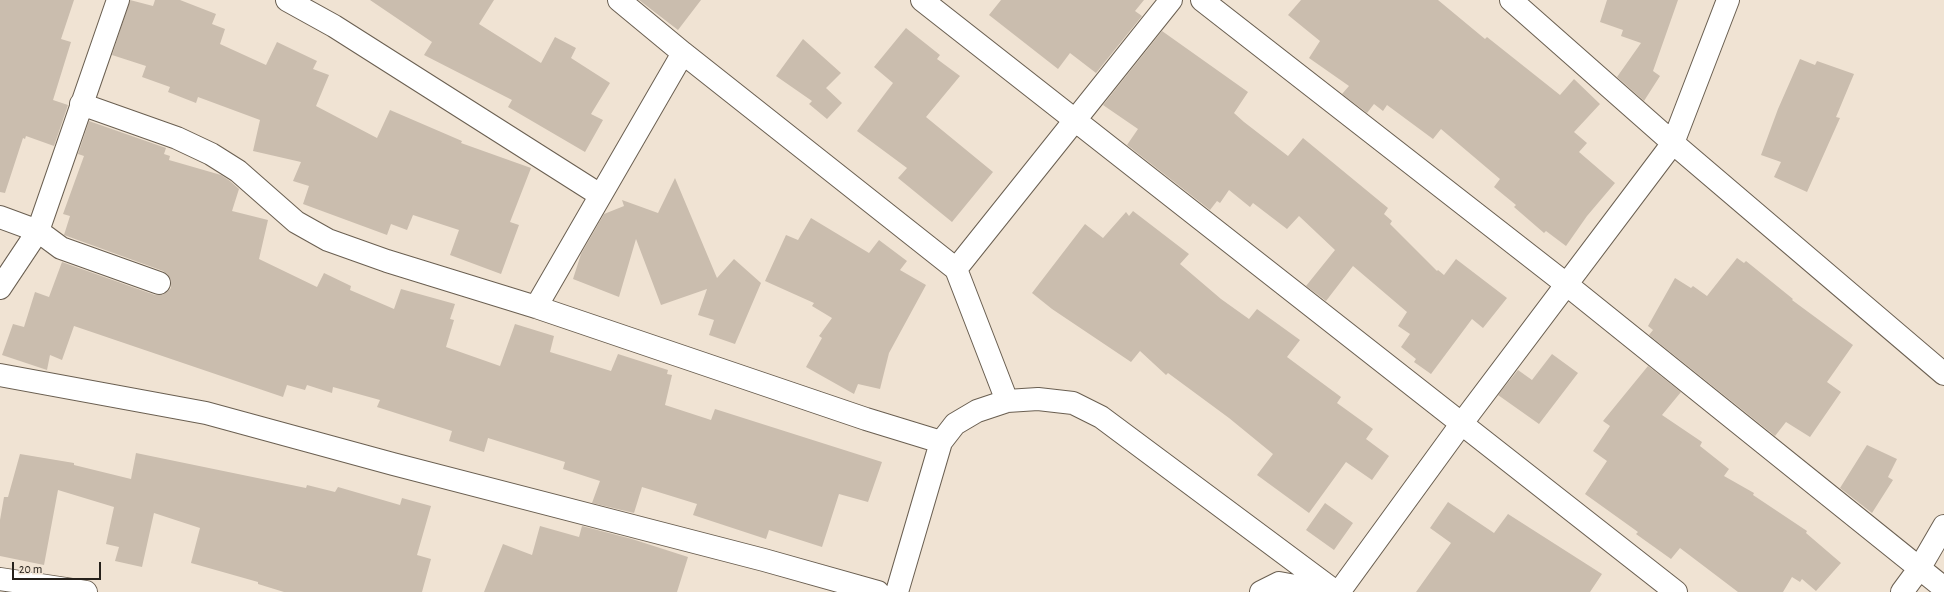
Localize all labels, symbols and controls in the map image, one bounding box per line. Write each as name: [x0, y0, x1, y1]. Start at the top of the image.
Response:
scale bar: [14, 554, 103, 580]
text: 20 m: [19, 563, 42, 575]

